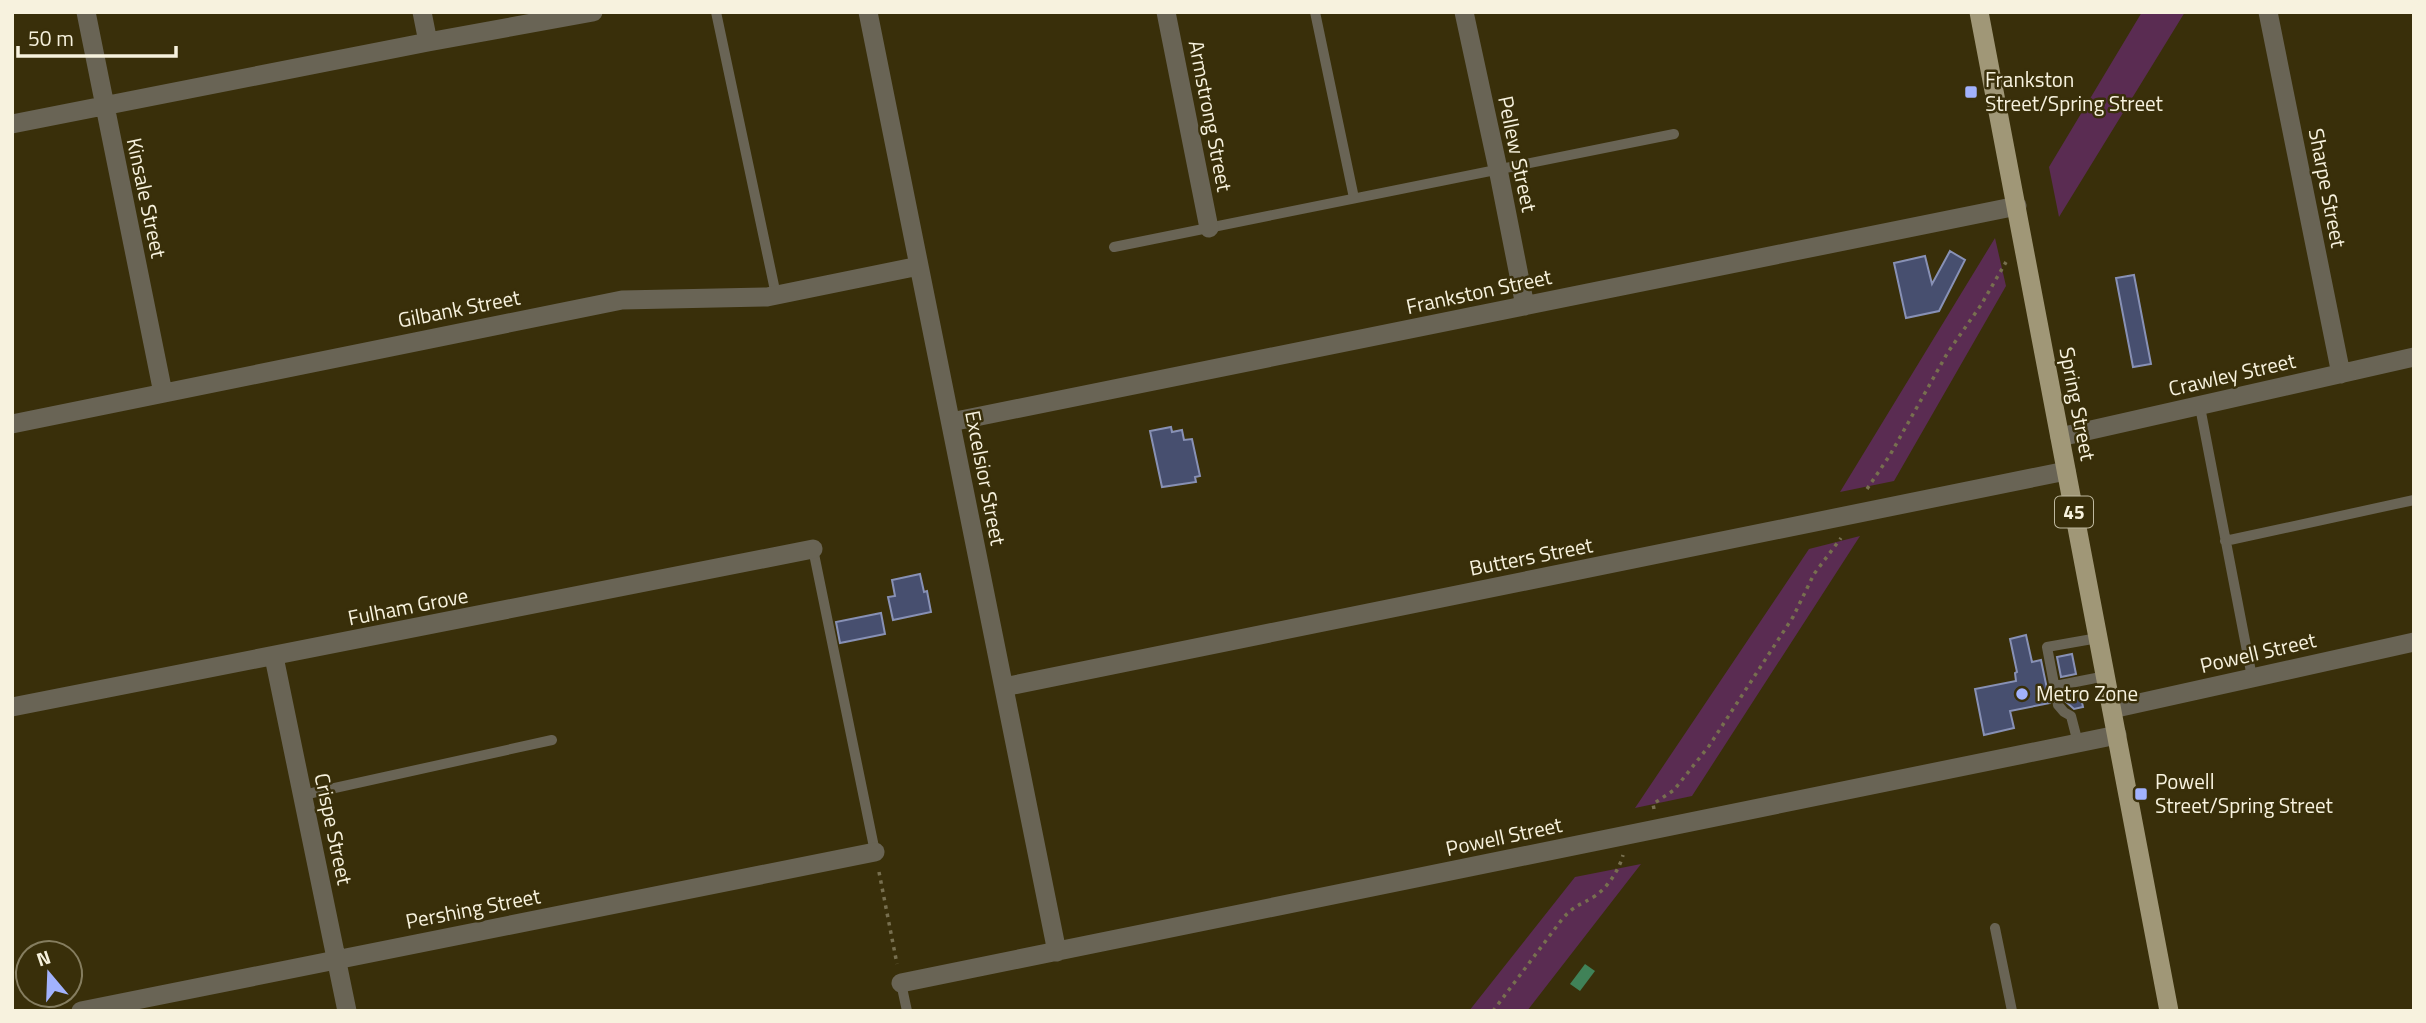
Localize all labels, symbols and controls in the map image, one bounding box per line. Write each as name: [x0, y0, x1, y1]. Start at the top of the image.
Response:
scale bar: [18, 14, 175, 58]
text: 50 m: [28, 22, 74, 54]
street label: Armstrong Street: [1181, 37, 1241, 195]
place label: Frankston Street/Spring Street: [1985, 63, 2164, 119]
marker: Frankston Street/Spring Street: [1963, 84, 1979, 100]
street label: Pellew Street: [1490, 93, 1546, 215]
street label: Sharpe Street: [2301, 125, 2355, 251]
street label: Kinsale Street: [119, 135, 175, 262]
street label: Frankston Street: [1403, 260, 1555, 322]
street label: Gilbank Street: [395, 280, 523, 336]
street label: Spring Street: [2051, 344, 2105, 464]
street label: Crawley Street: [2165, 344, 2299, 404]
street label: Excelsior Street: [957, 408, 1015, 549]
road number: 45: [2055, 496, 2093, 527]
street label: Butters Street: [1466, 528, 1596, 584]
street label: Fulham Grove: [345, 579, 471, 633]
street label: Powell Street: [2197, 623, 2320, 681]
place label: Metro Zone: [2036, 677, 2138, 709]
marker: Metro Zone: [2014, 686, 2030, 702]
place label: Powell Street/Spring Street: [2155, 765, 2334, 821]
street label: Crispe Street: [307, 770, 362, 888]
marker: Powell Street/Spring Street: [2133, 786, 2149, 802]
street label: Powell Street: [1443, 808, 1566, 864]
street label: Pershing Street: [403, 879, 544, 937]
north arrow: [14, 939, 84, 1009]
text: N: [32, 942, 54, 973]

